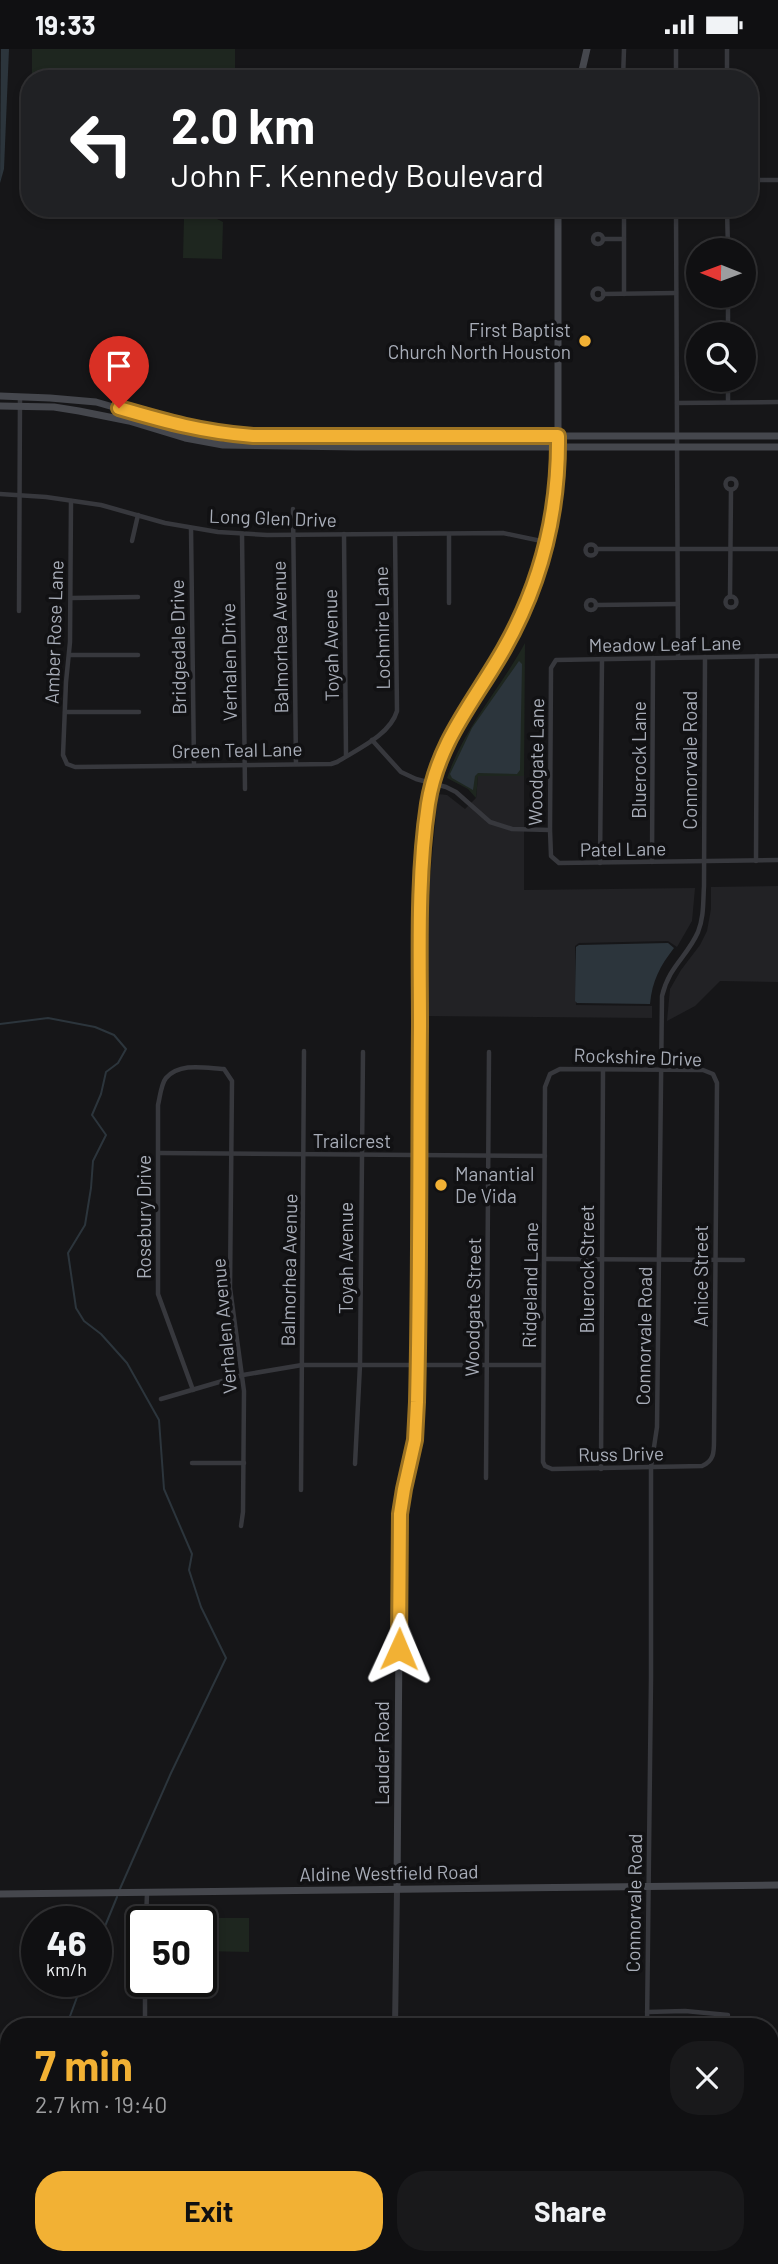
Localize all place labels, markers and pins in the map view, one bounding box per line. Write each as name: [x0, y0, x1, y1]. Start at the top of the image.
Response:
place label: First Baptist Church North Houston: [388, 318, 571, 363]
marker: First Baptist Church North Houston: [577, 333, 593, 349]
pin: [89, 336, 149, 408]
place label: Manantial De Vida: [455, 1162, 534, 1207]
marker: Manantial De Vida: [433, 1177, 449, 1193]

